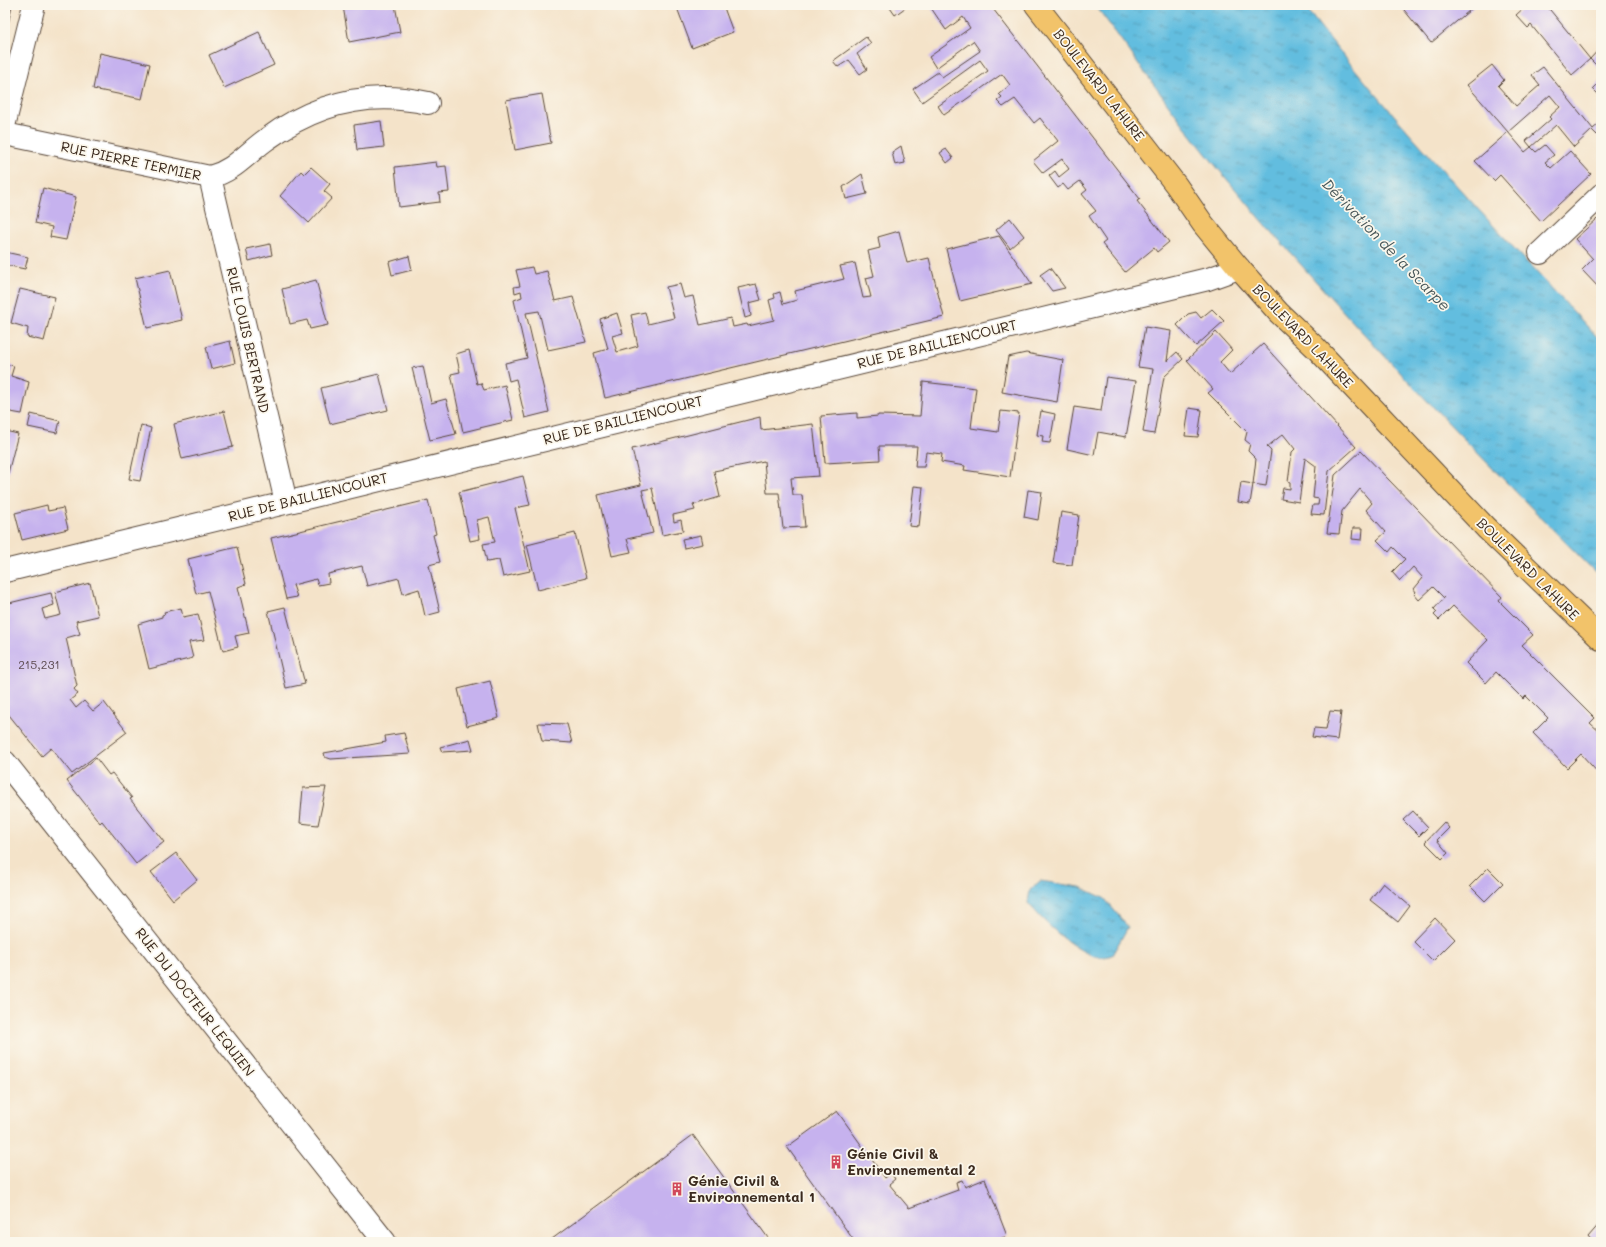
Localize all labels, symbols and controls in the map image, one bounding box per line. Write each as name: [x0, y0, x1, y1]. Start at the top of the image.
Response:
street label: BOULEVARD LAHURE: [1050, 25, 1149, 145]
street label: RUE PIERRE TERMIER: [59, 136, 203, 185]
water label: Dérivation de la Scarpe: [1318, 174, 1455, 315]
street label: RUE LOUIS BERTRAND: [222, 265, 275, 415]
street label: BOULEVARD LAHURE: [1249, 280, 1358, 392]
street label: RUE DE BAILLIENCOURT: [855, 314, 1019, 373]
street label: RUE DE BAILLIENCOURT: [541, 390, 705, 449]
street label: RUE DE BAILLIENCOURT: [226, 467, 390, 526]
street label: BOULEVARD LAHURE: [1473, 513, 1584, 624]
house number: 215,231: [18, 656, 60, 672]
street label: RUE DU DOCTEUR LEQUIEN: [131, 923, 259, 1080]
place label: Génie Civil & Environnemental 2: [847, 1144, 976, 1179]
building icon: Génie Civil & Environnemental 2: [828, 1154, 844, 1170]
place label: Génie Civil & Environnemental 1: [688, 1171, 815, 1206]
building icon: Génie Civil & Environnemental 1: [669, 1181, 685, 1197]

